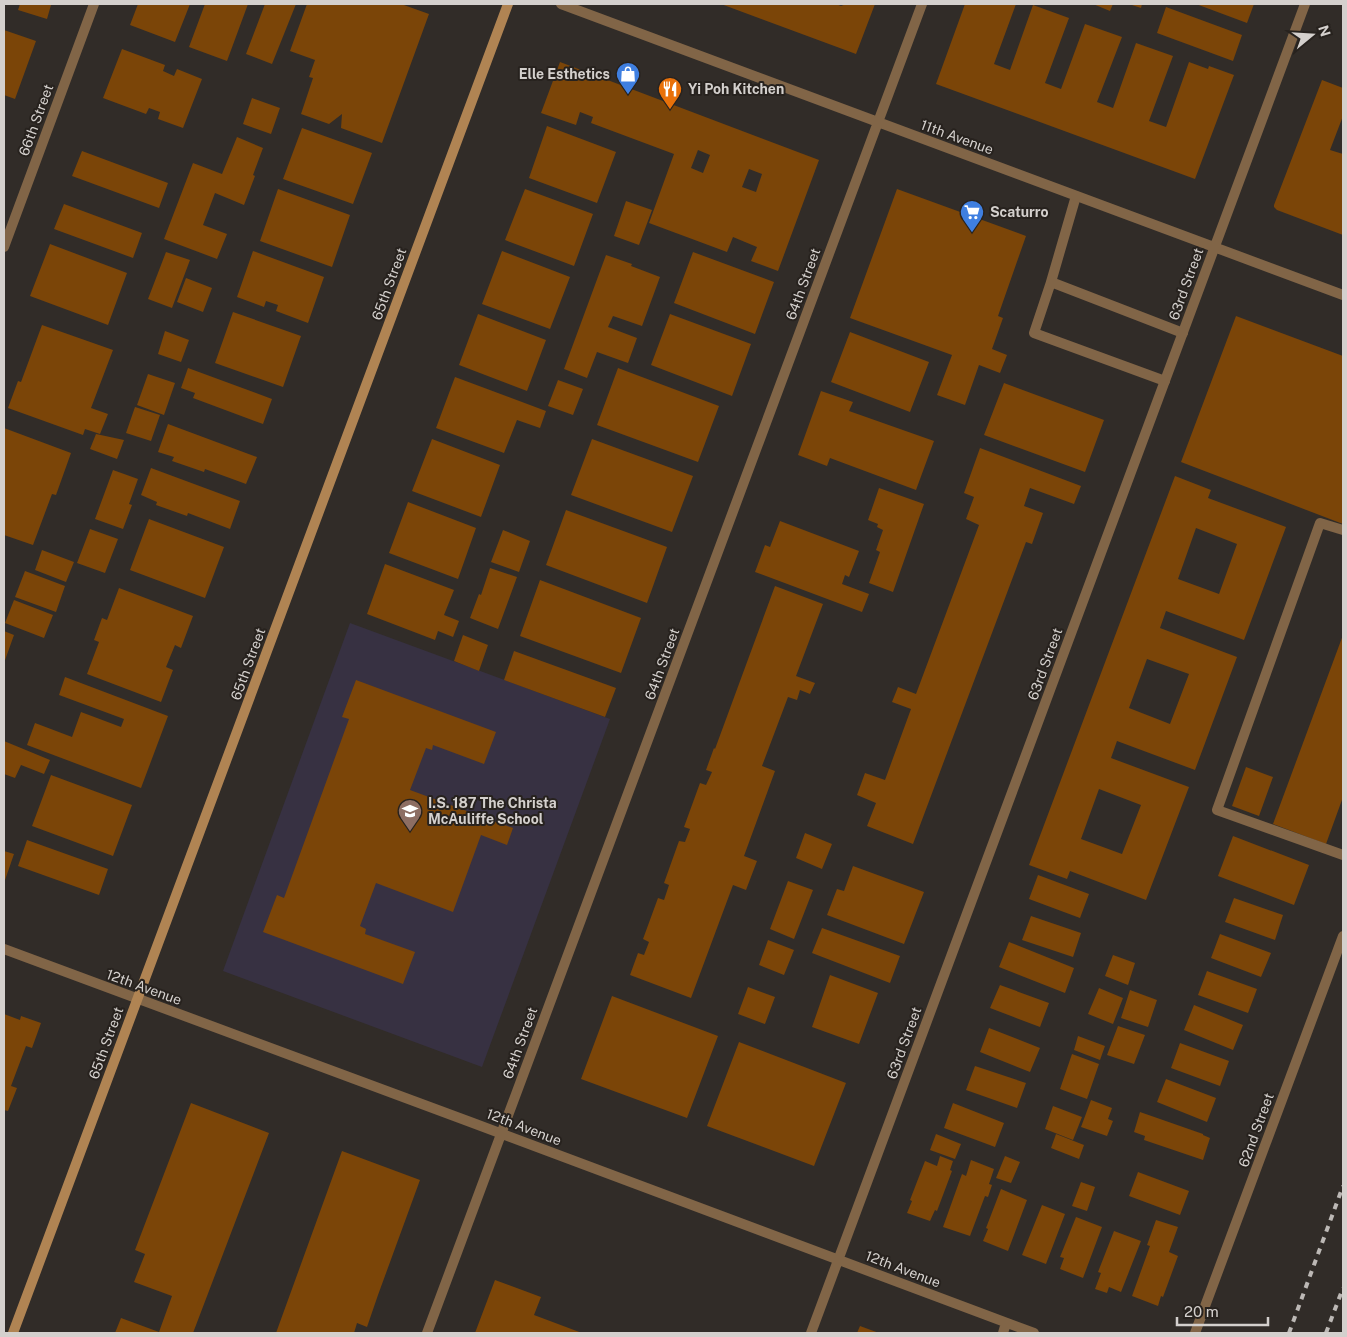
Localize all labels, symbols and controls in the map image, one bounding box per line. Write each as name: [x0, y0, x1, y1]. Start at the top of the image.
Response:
north arrow: [1287, 10, 1337, 60]
text: N: [1315, 23, 1334, 39]
shop icon: Elle Esthetics: [615, 61, 641, 95]
place label: Elle Esthetics: [519, 66, 610, 82]
restaurant icon: Yi Poh Kitchen: [657, 76, 683, 110]
place label: Yi Poh Kitchen: [688, 81, 784, 97]
street label: 66th Street: [16, 82, 56, 158]
street label: 11th Avenue: [918, 116, 996, 158]
supermarket icon: Scaturro: [959, 199, 985, 233]
place label: Scaturro: [990, 204, 1049, 220]
street label: 65th Street: [369, 246, 409, 322]
street label: 64th Street: [783, 246, 823, 322]
street label: 63rd Street: [1166, 246, 1206, 322]
street label: 65th Street: [228, 626, 268, 702]
street label: 64th Street: [642, 626, 682, 702]
street label: 63rd Street: [1025, 626, 1065, 702]
place label: I.S. 187 The Christa McAuliffe School: [428, 795, 557, 827]
school or university icon: I.S. 187 The Christa McAuliffe School: [397, 798, 423, 832]
street label: 12th Avenue: [104, 966, 184, 1008]
street label: 65th Street: [86, 1005, 126, 1081]
street label: 64th Street: [500, 1005, 540, 1081]
street label: 63rd Street: [884, 1005, 924, 1081]
street label: 62nd Street: [1235, 1091, 1277, 1169]
street label: 12th Avenue: [484, 1105, 564, 1149]
street label: 12th Avenue: [863, 1247, 943, 1291]
scale bar: [1177, 1294, 1268, 1326]
text: 20 m: [1184, 1303, 1219, 1320]

